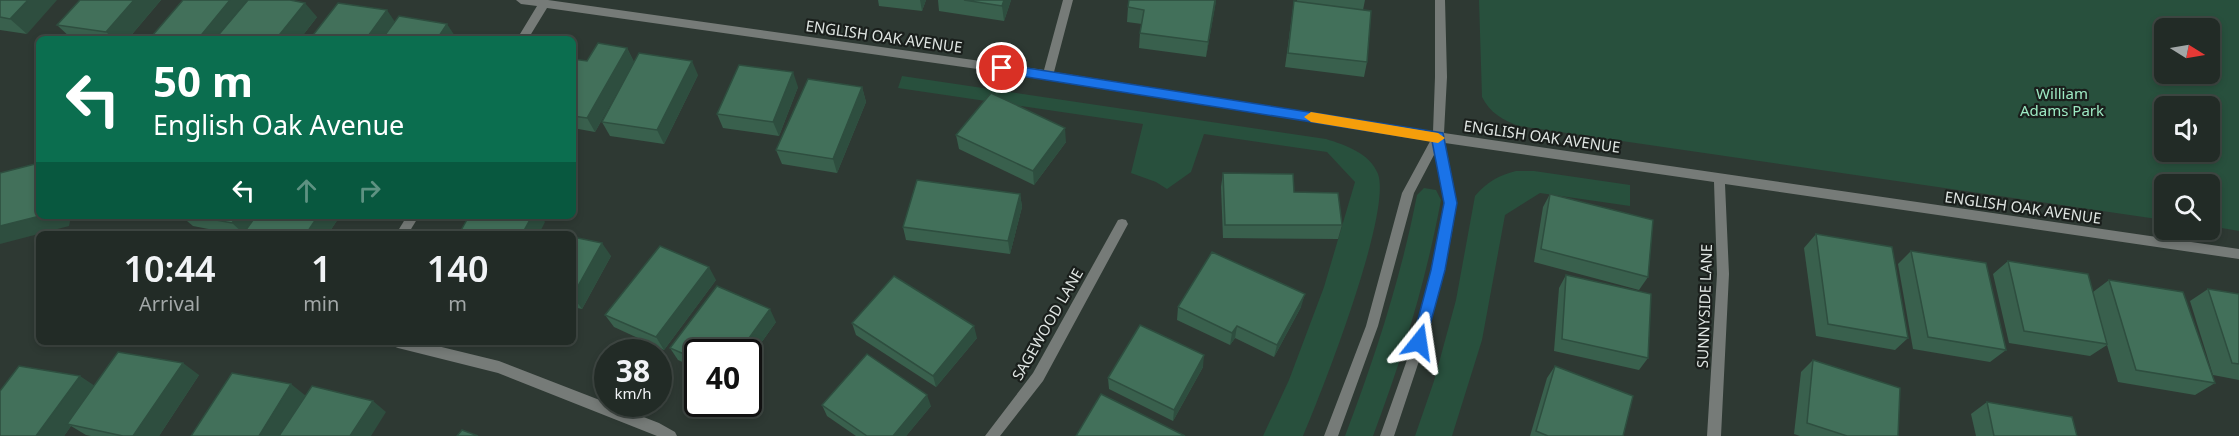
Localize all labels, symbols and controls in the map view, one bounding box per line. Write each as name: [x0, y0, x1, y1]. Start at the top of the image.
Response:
street label: ENGLISH OAK AVENUE: [804, 15, 964, 57]
north arrow: [2154, 18, 2220, 84]
map controls: [2154, 18, 2220, 240]
pin: [976, 42, 1027, 93]
icon: arrive: [985, 51, 1018, 84]
text: 50 m: [153, 52, 253, 109]
icon: left: [54, 60, 132, 138]
park label: William Adams Park: [2020, 83, 2104, 120]
button: sound: [2154, 96, 2220, 162]
text: English Oak Avenue: [153, 106, 404, 143]
street label: ENGLISH OAK AVENUE: [1462, 115, 1622, 157]
icon: left: [227, 174, 260, 207]
icon: ahead: [290, 174, 323, 207]
icon: right: [353, 174, 386, 207]
button: search: [2154, 174, 2220, 240]
street label: ENGLISH OAK AVENUE: [1943, 186, 2103, 228]
text: 10:44: [123, 244, 216, 293]
text: 1: [311, 244, 332, 293]
text: 140: [427, 244, 489, 293]
street label: SUNNYSIDE LANE: [1692, 244, 1716, 368]
street label: SAGEWOOD LANE: [1007, 264, 1087, 384]
text: Arrival: [139, 290, 200, 317]
text: min: [303, 290, 339, 317]
text: m: [448, 290, 467, 317]
position arrow: [1387, 310, 1451, 374]
speed limit sign: 40: [684, 339, 762, 417]
text: 38: [616, 350, 650, 391]
text: km/h: [615, 383, 651, 403]

